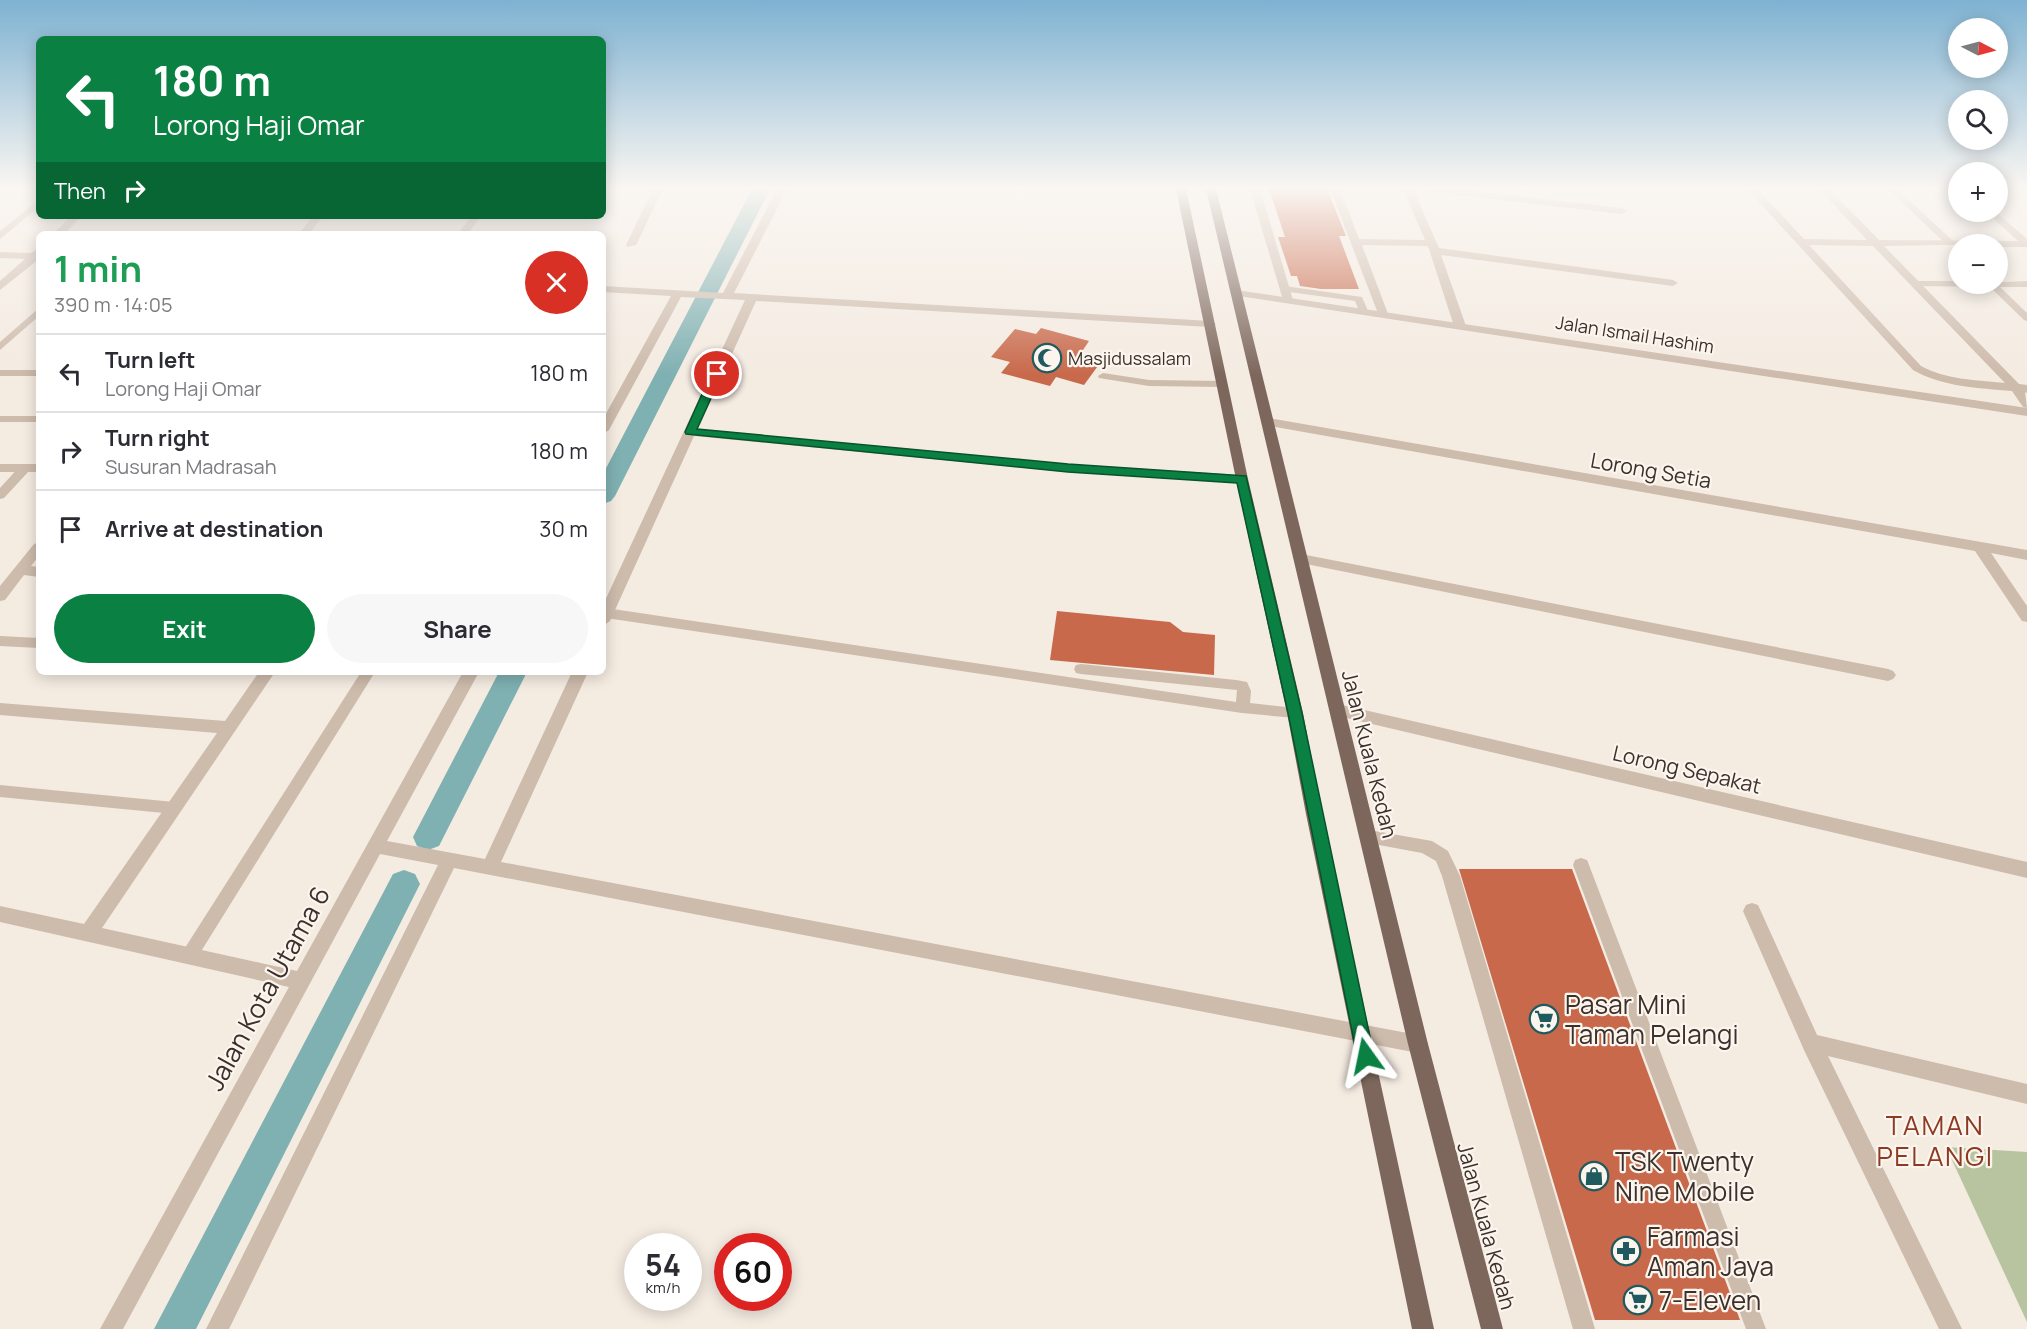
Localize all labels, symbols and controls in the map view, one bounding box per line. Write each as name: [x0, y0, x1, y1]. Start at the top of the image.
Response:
north arrow: [1948, 18, 2008, 78]
map controls: [1948, 18, 2008, 294]
text: 180 m: [153, 51, 271, 109]
icon: left: [54, 60, 132, 138]
button: search: [1948, 90, 2008, 150]
text: Lorong Haji Omar: [153, 106, 365, 143]
button: +: [1948, 162, 2008, 222]
icon: right: [118, 174, 151, 207]
text: Then: [54, 176, 106, 206]
button: −: [1948, 234, 2008, 294]
text: 1 min: [54, 244, 142, 293]
button: close: [525, 251, 588, 314]
text: 390 m · 14:05: [54, 291, 172, 318]
street label: Jalan Ismail Hashim: [1554, 310, 1716, 358]
mosque icon: Masjidussalam: [1031, 342, 1063, 374]
text: Turn left: [105, 345, 195, 375]
place label: Masjidussalam: [1068, 346, 1191, 370]
pin: [691, 348, 742, 399]
icon: left: [54, 357, 87, 390]
icon: arrive: [700, 357, 733, 390]
text: 180 m: [530, 358, 588, 388]
text: Lorong Haji Omar: [105, 375, 262, 402]
text: Turn right: [105, 423, 210, 453]
icon: right: [54, 435, 87, 468]
text: 180 m: [530, 436, 588, 466]
street label: Lorong Setia: [1588, 446, 1714, 494]
text: Susuran Madrasah: [105, 453, 277, 480]
icon: arrive: [54, 513, 87, 546]
text: Arrive at destination: [105, 514, 323, 544]
text: 30 m: [539, 514, 588, 544]
button: Exit: [54, 594, 315, 663]
button: Share: [327, 594, 588, 663]
street label: Jalan Kuala Kedah: [1336, 667, 1404, 841]
street label: Lorong Sepakat: [1610, 738, 1764, 800]
street label: Jalan Kota Utama 6: [196, 879, 338, 1097]
place label: Pasar Mini Taman Pelangi: [1565, 986, 1739, 1052]
supermarket icon: Pasar Mini Taman Pelangi: [1528, 1003, 1560, 1035]
position arrow: [1334, 1024, 1398, 1088]
district label: TAMAN PELANGI: [1877, 1106, 1993, 1174]
street label: Jalan Kuala Kedah: [1451, 1139, 1523, 1313]
place label: TSK Twenty Nine Mobile: [1615, 1143, 1755, 1209]
shop icon: TSK Twenty Nine Mobile: [1578, 1160, 1610, 1192]
place label: Farmasi Aman Jaya: [1647, 1218, 1774, 1284]
speed limit sign: 60: [714, 1233, 792, 1311]
pharmacy icon: Farmasi Aman Jaya: [1610, 1235, 1642, 1267]
text: 54: [645, 1244, 681, 1285]
text: km/h: [646, 1277, 680, 1298]
place label: 7-Eleven: [1659, 1282, 1761, 1318]
supermarket icon: 7-Eleven: [1622, 1284, 1654, 1316]

